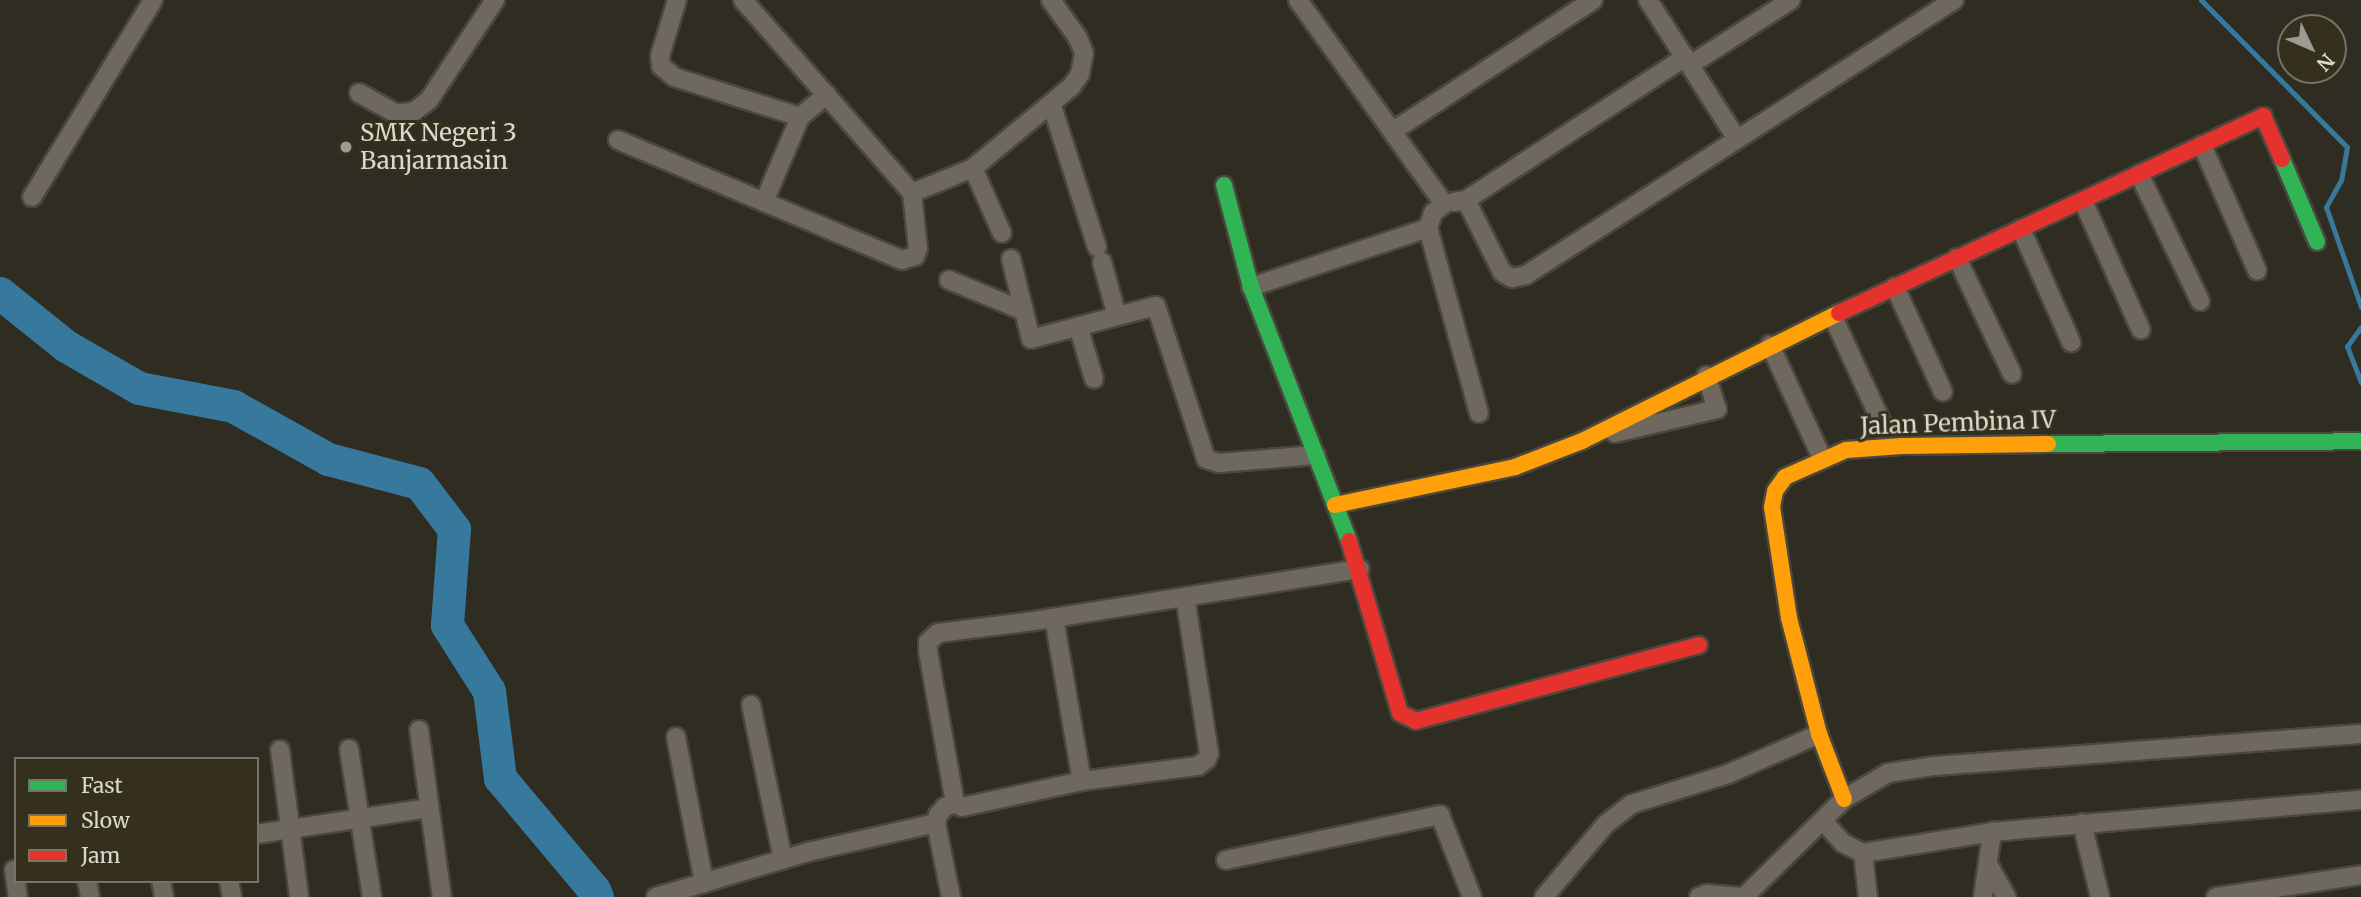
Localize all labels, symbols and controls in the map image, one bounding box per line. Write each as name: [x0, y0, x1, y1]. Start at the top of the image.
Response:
north arrow: [2277, 14, 2347, 84]
text: N: [2312, 48, 2340, 76]
place label: SMK Negeri 3 Banjarmasin: [360, 119, 517, 175]
marker: SMK Negeri 3 Banjarmasin: [338, 139, 354, 155]
street label: Jalan Pembina IV: [1860, 405, 2056, 441]
legend: [14, 757, 259, 883]
text: Fast: [81, 772, 123, 799]
text: Slow: [81, 807, 130, 834]
text: Jam: [81, 842, 120, 869]

